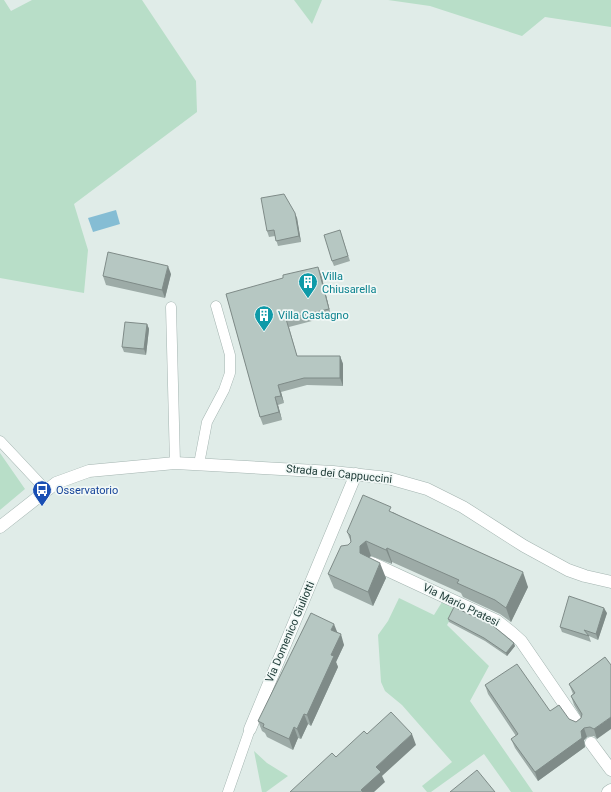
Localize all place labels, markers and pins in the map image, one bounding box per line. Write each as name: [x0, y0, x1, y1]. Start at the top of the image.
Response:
place label: Villa Chiusarella: [322, 270, 376, 296]
building icon: Villa Chiusarella: [297, 271, 319, 299]
building icon: Villa Castagno: [253, 304, 275, 332]
place label: Villa Castagno: [278, 309, 349, 322]
bus stop icon: Osservatorio: [31, 479, 53, 507]
place label: Osservatorio: [56, 484, 118, 497]

